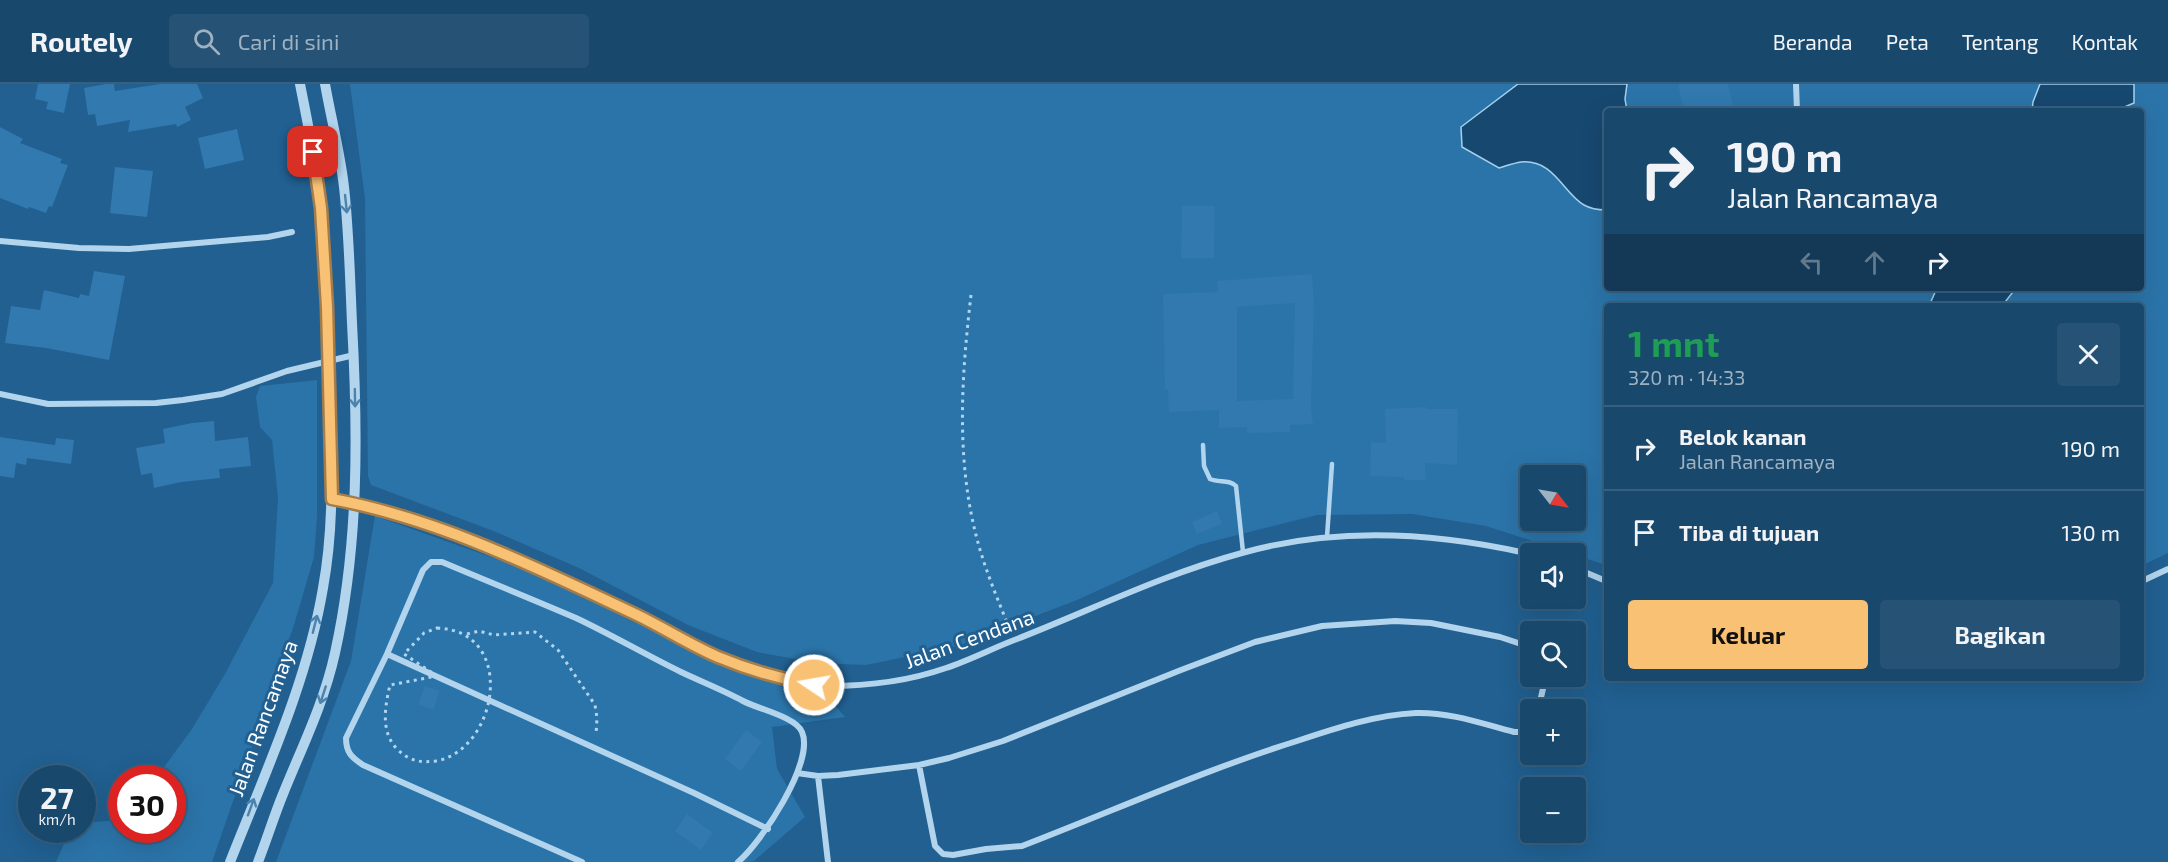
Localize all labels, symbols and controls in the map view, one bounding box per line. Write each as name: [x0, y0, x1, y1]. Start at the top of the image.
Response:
search box: [169, 14, 589, 68]
text: Routely: [30, 24, 133, 58]
icon: search: [190, 25, 223, 58]
text: Cari di sini: [238, 28, 339, 54]
text: Beranda: [1773, 29, 1853, 54]
text: Peta: [1886, 29, 1929, 54]
text: Tentang: [1962, 29, 2039, 54]
text: Kontak: [2072, 29, 2138, 54]
pin: [287, 126, 338, 177]
text: 190 m: [1727, 130, 1843, 180]
icon: right: [1628, 132, 1706, 210]
icon: arrive: [296, 135, 329, 168]
text: Jalan Rancamaya: [1727, 181, 1938, 213]
one-way arrow: [340, 193, 351, 213]
icon: left: [1795, 246, 1828, 279]
icon: ahead: [1858, 246, 1891, 279]
icon: right: [1921, 246, 1954, 279]
text: 1 mnt: [1628, 321, 1719, 364]
button: close: [2057, 323, 2120, 386]
text: 320 m · 14:33: [1628, 365, 1745, 389]
one-way arrow: [349, 388, 361, 408]
text: Belok kanan: [1679, 423, 1806, 449]
icon: right: [1628, 432, 1661, 465]
text: 190 m: [2061, 435, 2120, 461]
text: Jalan Rancamaya: [1679, 449, 1835, 473]
north arrow: [1520, 465, 1586, 531]
map controls: [1520, 465, 1586, 843]
icon: arrive: [1628, 516, 1661, 549]
text: Tiba di tujuan: [1679, 519, 1819, 545]
text: 130 m: [2062, 519, 2120, 545]
button: sound: [1520, 543, 1586, 609]
button: Keluar: [1628, 600, 1868, 669]
button: Bagikan: [1880, 600, 2120, 669]
street label: Jalan Cendana: [901, 603, 1037, 673]
one-way arrow: [310, 615, 322, 634]
button: search: [1520, 621, 1586, 687]
street label: Jalan Rancamaya: [222, 637, 302, 799]
position arrow: [782, 653, 846, 717]
one-way arrow: [317, 685, 328, 704]
button: +: [1520, 699, 1586, 765]
speed limit sign: 30: [108, 765, 186, 843]
button: −: [1520, 777, 1586, 843]
text: 27: [40, 779, 74, 815]
one-way arrow: [246, 799, 257, 817]
text: km/h: [38, 810, 76, 828]

